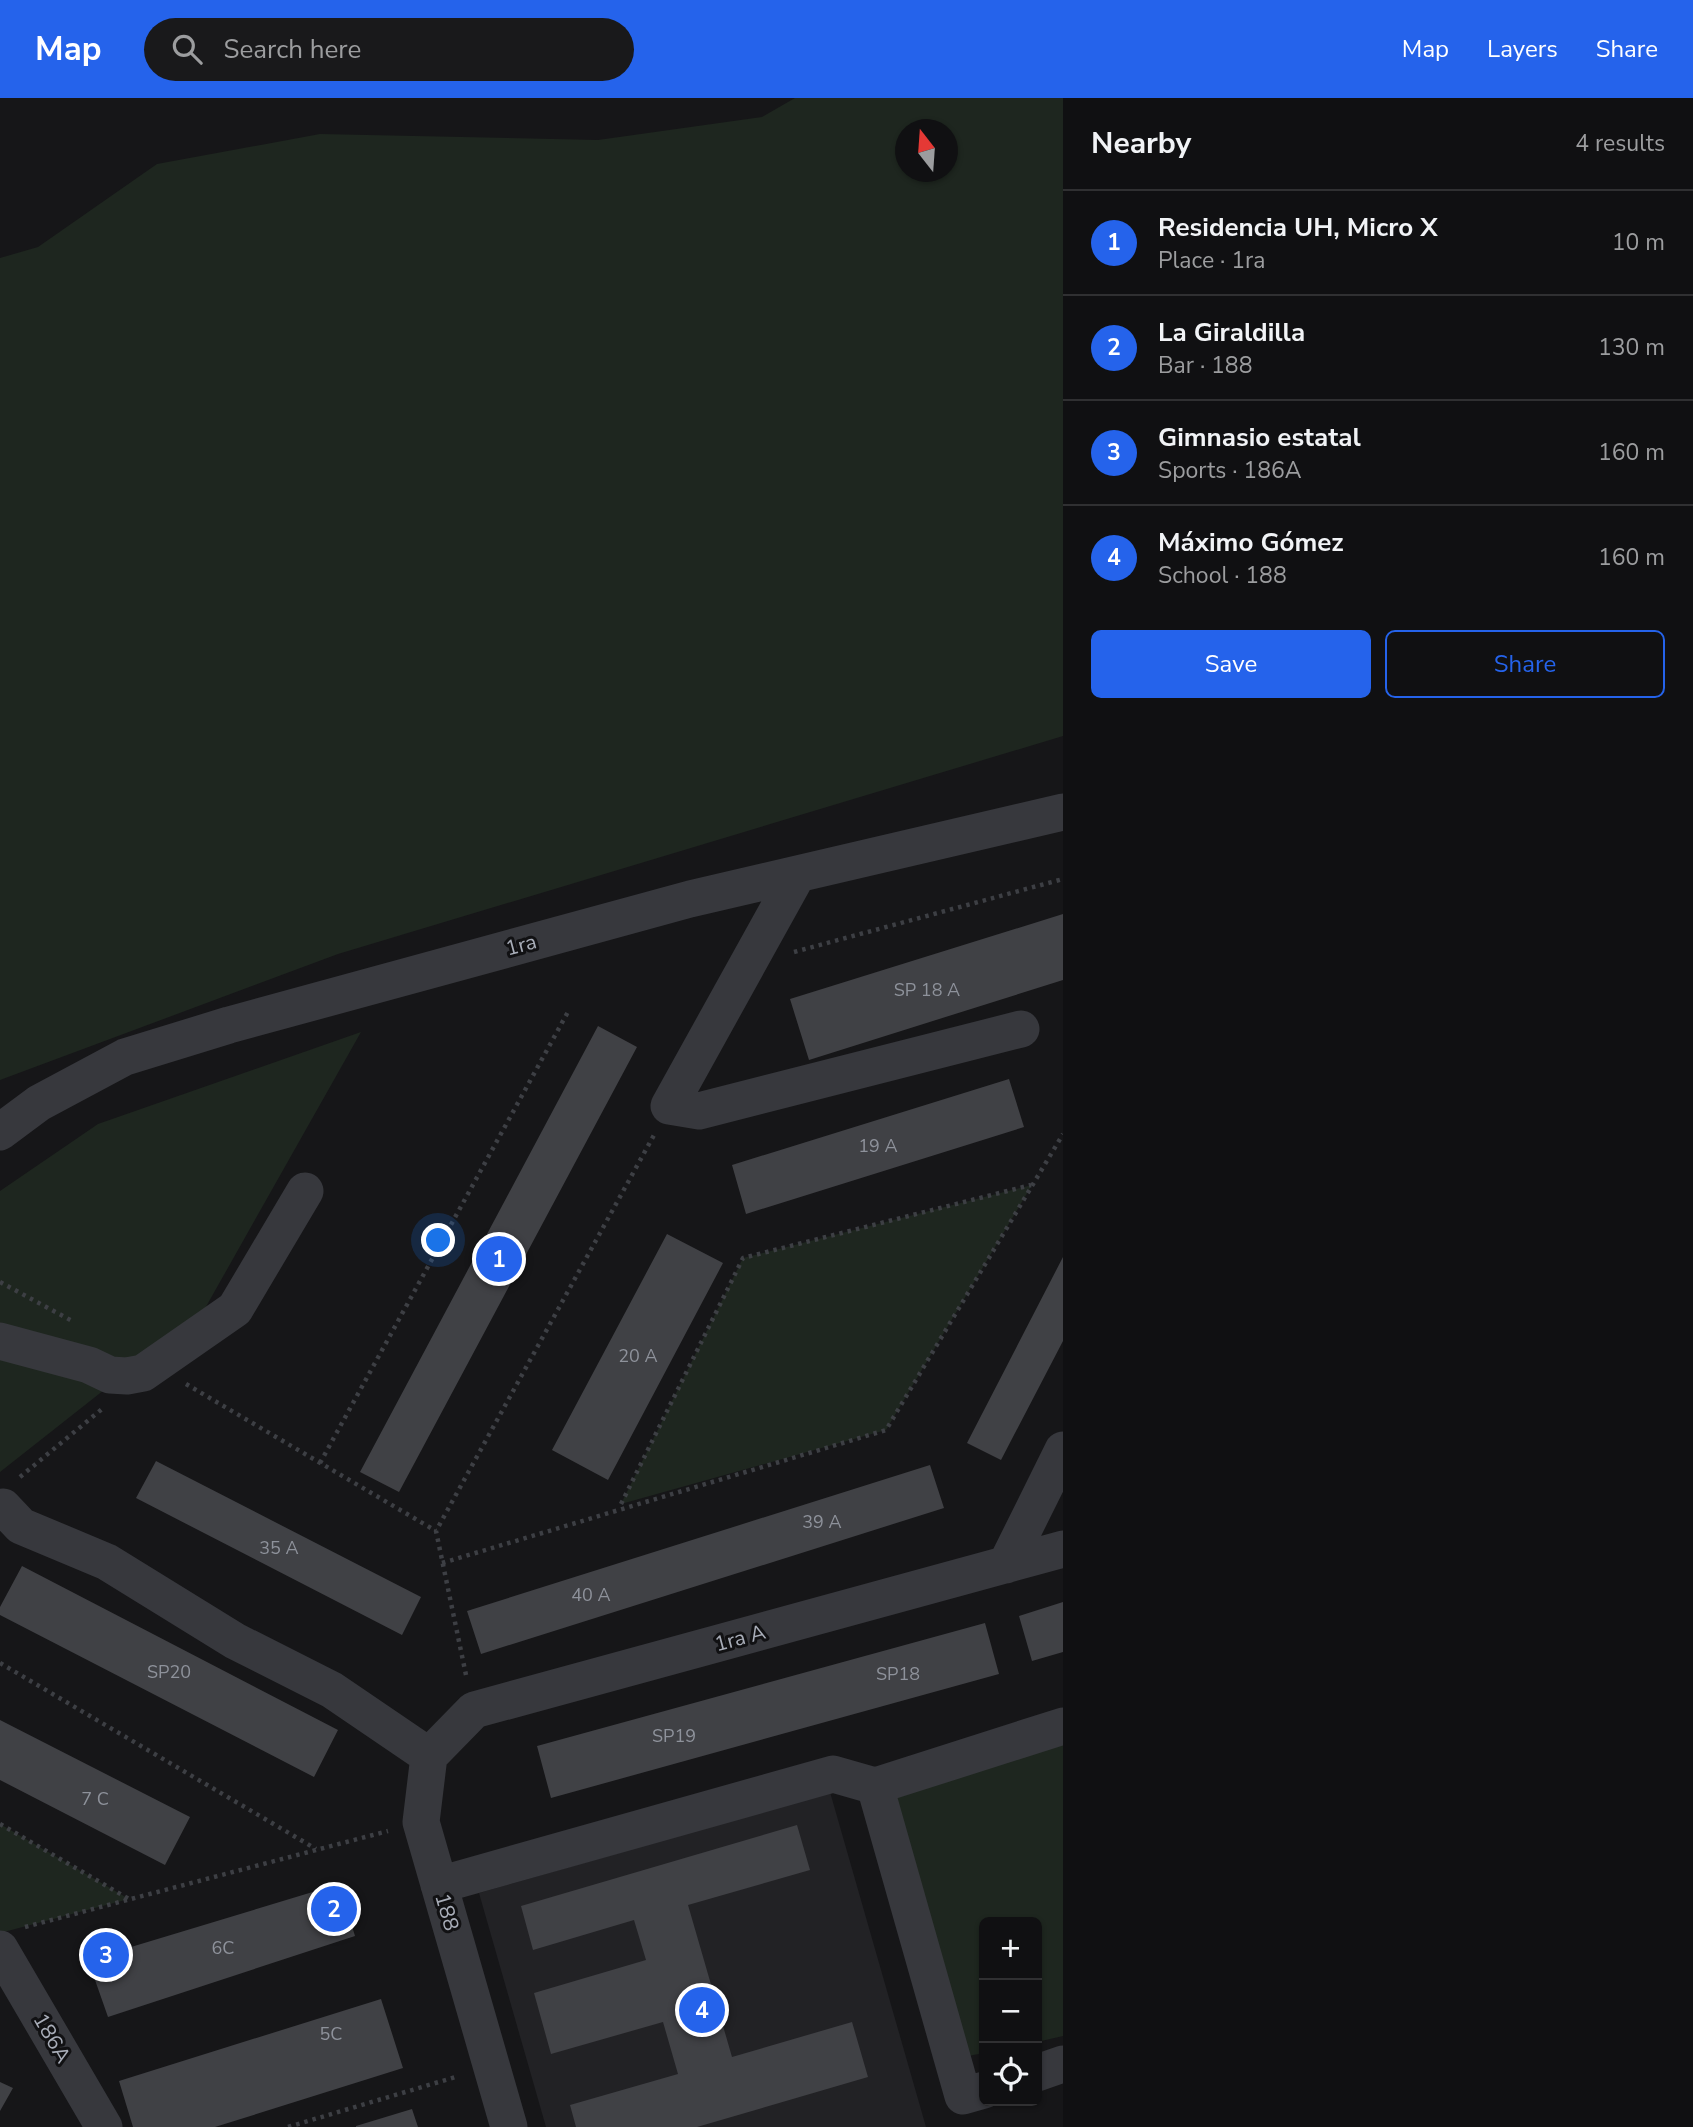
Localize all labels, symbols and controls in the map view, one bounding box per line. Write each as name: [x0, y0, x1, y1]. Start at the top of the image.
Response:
search box: [144, 18, 634, 81]
text: Map: [35, 27, 102, 72]
icon: search: [168, 30, 206, 68]
text: Search here: [224, 32, 361, 67]
text: Map: [1402, 33, 1449, 65]
text: Layers: [1487, 33, 1558, 65]
text: Share: [1596, 33, 1658, 65]
north arrow: [895, 119, 958, 182]
text: Nearby: [1091, 123, 1191, 164]
text: 4 results: [1575, 128, 1665, 159]
text: Residencia UH, Micro X: [1158, 210, 1438, 245]
text: 1: [1107, 227, 1121, 258]
text: 10 m: [1612, 227, 1665, 258]
text: Place · 1ra: [1158, 245, 1265, 276]
text: La Giraldilla: [1158, 315, 1305, 350]
text: 2: [1107, 332, 1121, 363]
text: 130 m: [1598, 332, 1665, 363]
text: Bar · 188: [1158, 350, 1252, 381]
text: Gimnasio estatal: [1158, 420, 1361, 455]
text: 3: [1107, 437, 1121, 468]
text: 160 m: [1598, 437, 1665, 468]
text: Sports · 186A: [1158, 455, 1302, 486]
text: Máximo Gómez: [1158, 525, 1344, 560]
text: 4: [1107, 542, 1121, 573]
text: 160 m: [1598, 542, 1665, 573]
text: School · 188: [1158, 560, 1287, 591]
button: Save: [1091, 630, 1371, 698]
button: Share: [1385, 630, 1665, 698]
street label: 1ra: [502, 927, 540, 963]
house number: SP 18 A: [894, 978, 960, 1002]
house number: 19 A: [858, 1134, 898, 1158]
your location: [421, 1223, 455, 1257]
pin: 1: [476, 1233, 522, 1285]
house number: 20 A: [618, 1344, 658, 1368]
house number: 39 A: [802, 1510, 842, 1534]
house number: 35 A: [259, 1536, 299, 1560]
house number: 40 A: [571, 1583, 611, 1607]
street label: 1ra A: [711, 1618, 769, 1658]
house number: SP20: [147, 1660, 191, 1684]
house number: SP18: [876, 1662, 920, 1686]
house number: SP19: [652, 1724, 696, 1748]
house number: 7 C: [81, 1787, 109, 1811]
pin: 2: [311, 1883, 357, 1935]
street label: 188: [428, 1890, 466, 1934]
map controls: [979, 1917, 1042, 2106]
button: +: [979, 1917, 1042, 1980]
pin: 3: [83, 1929, 129, 1981]
house number: 6C: [212, 1936, 234, 1960]
button: −: [979, 1980, 1042, 2043]
pin: 4: [679, 1984, 725, 2036]
street label: 186A: [27, 2008, 77, 2068]
house number: 5C: [320, 2022, 342, 2046]
button: locate: [979, 2043, 1042, 2106]

